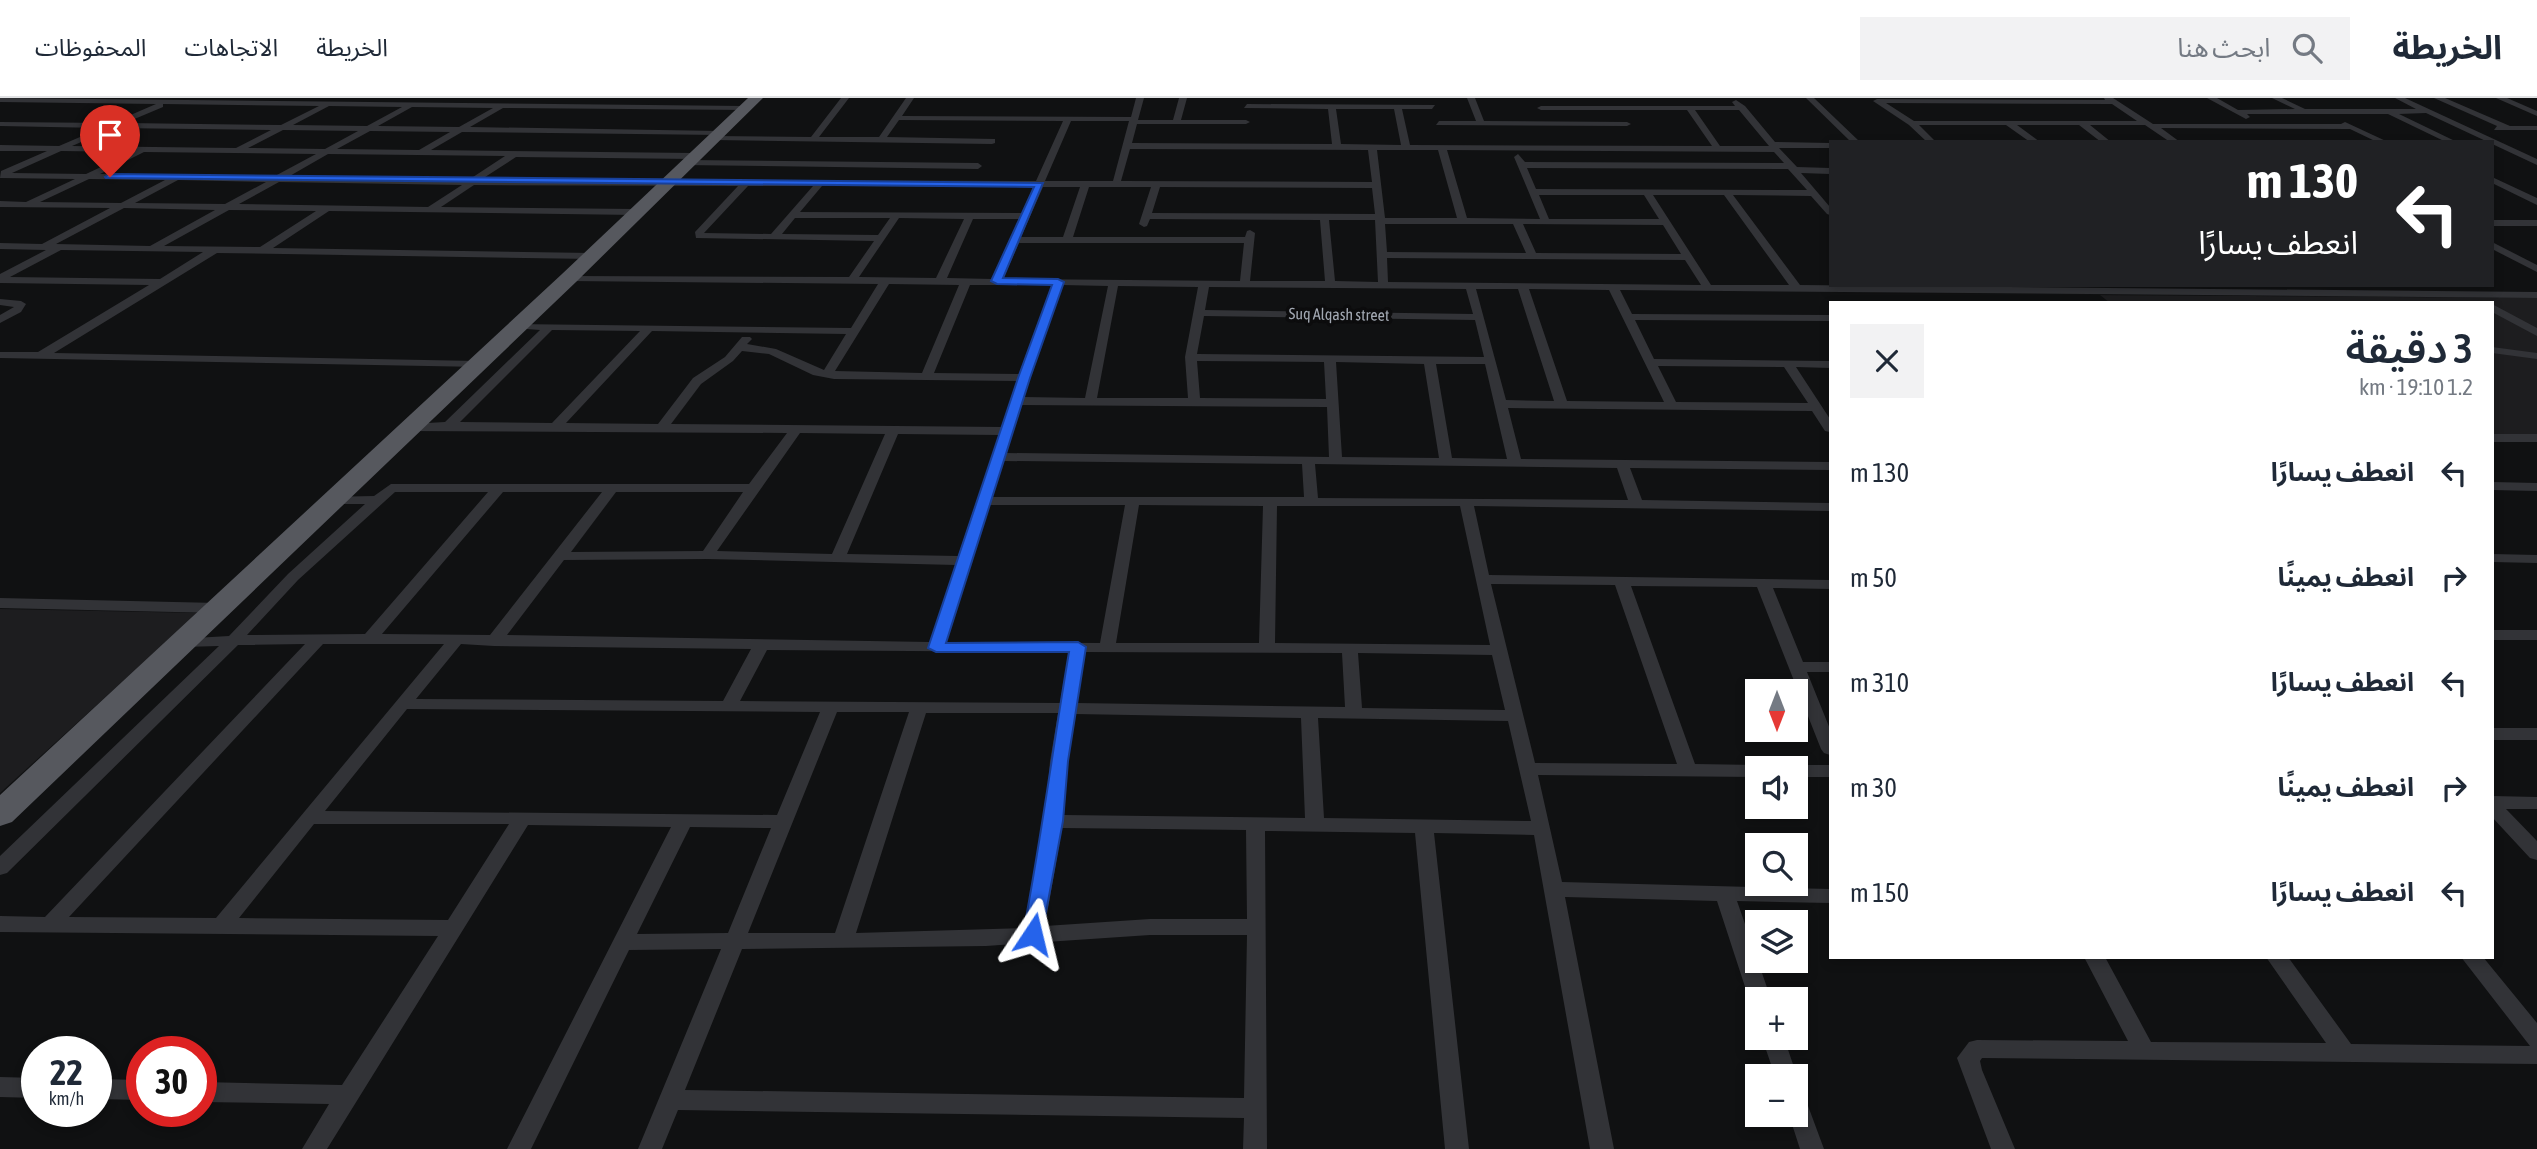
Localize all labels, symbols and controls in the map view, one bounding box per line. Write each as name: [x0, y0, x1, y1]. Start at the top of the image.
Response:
search box: [1860, 17, 2350, 80]
text: الخريطة: [2392, 28, 2502, 66]
icon: search: [2288, 29, 2326, 67]
text: ابحث هنا: [2177, 33, 2270, 63]
text: المحفوظات: [35, 34, 146, 61]
text: الاتجاهات: [184, 34, 278, 61]
text: الخريطة: [316, 34, 388, 61]
pin: [80, 105, 140, 177]
icon: arrive: [91, 116, 129, 154]
text: 130 m: [2247, 152, 2358, 208]
icon: left: [2382, 168, 2473, 259]
text: انعطف يسارًا: [2198, 224, 2358, 261]
street label: Suq Alqash street: [1288, 304, 1390, 325]
button: close: [1850, 324, 1924, 398]
text: 3 دقيقة: [2346, 324, 2473, 372]
text: 1.2 km · 19:10: [2359, 374, 2473, 400]
icon: left: [2435, 454, 2473, 492]
text: انعطف يسارًا: [2271, 457, 2414, 487]
text: 130 m: [1850, 458, 1909, 488]
icon: right: [2435, 559, 2473, 597]
text: انعطف يمينًا: [2277, 562, 2414, 592]
text: 50 m: [1850, 563, 1897, 593]
icon: left: [2435, 664, 2473, 702]
text: انعطف يسارًا: [2271, 667, 2414, 697]
text: 310 m: [1850, 668, 1909, 698]
north arrow: [1745, 679, 1808, 742]
map controls: [1745, 679, 1808, 1127]
button: sound: [1745, 756, 1808, 819]
icon: right: [2435, 769, 2473, 807]
text: انعطف يمينًا: [2277, 772, 2414, 802]
text: 30 m: [1850, 773, 1897, 803]
button: search: [1745, 833, 1808, 896]
icon: left: [2435, 874, 2473, 912]
text: انعطف يسارًا: [2271, 877, 2414, 907]
text: 150 m: [1850, 878, 1909, 908]
position arrow: [996, 897, 1070, 971]
button: layers: [1745, 910, 1808, 973]
button: +: [1745, 987, 1808, 1050]
speed limit sign: 30: [126, 1036, 217, 1127]
text: 22: [50, 1052, 83, 1092]
button: −: [1745, 1064, 1808, 1127]
text: km/h: [49, 1088, 84, 1109]

